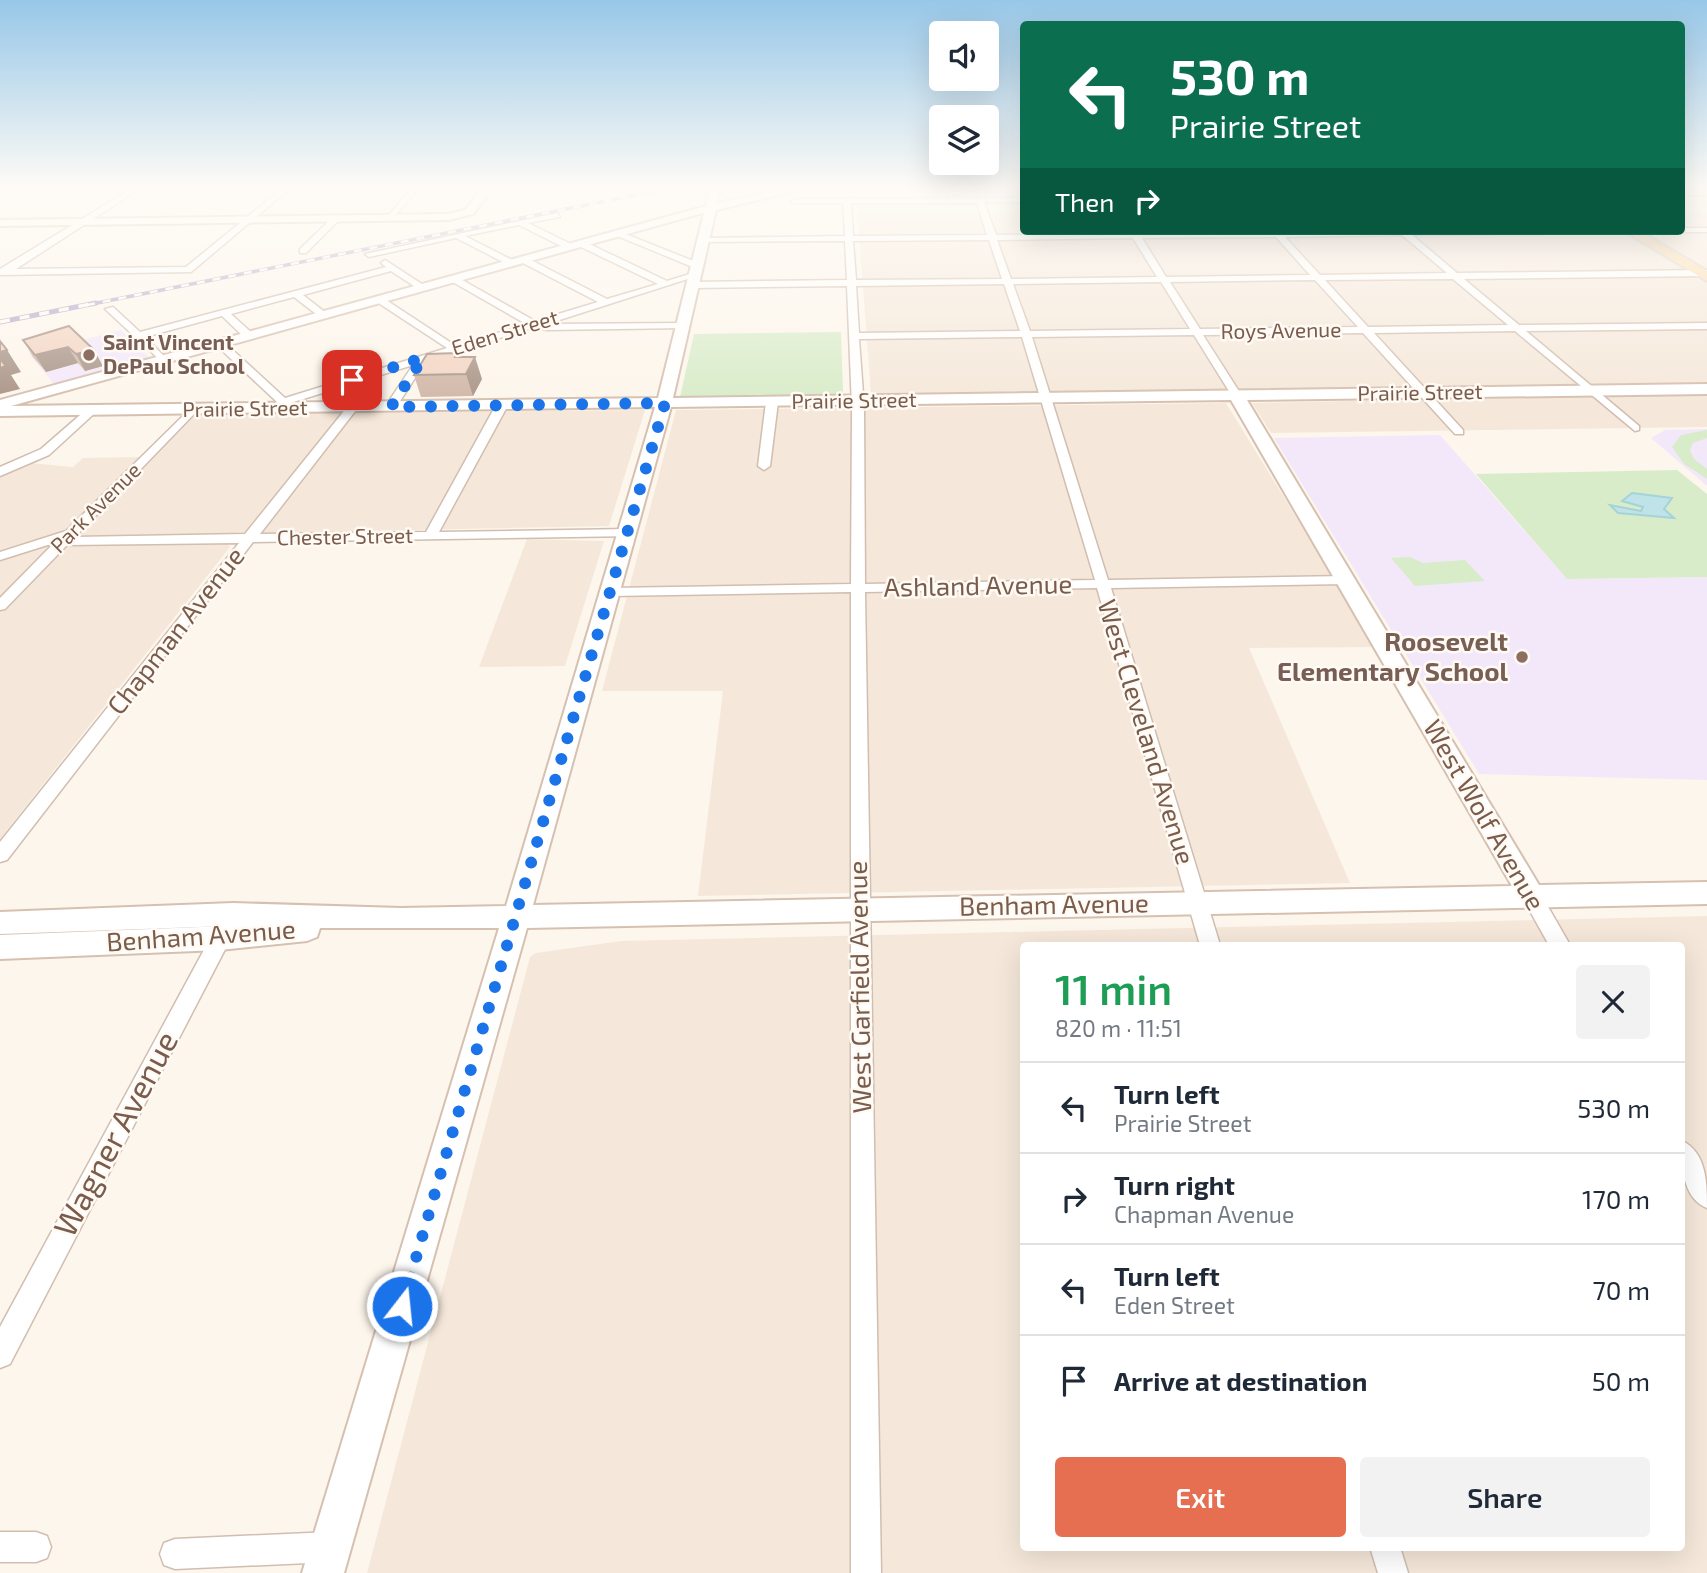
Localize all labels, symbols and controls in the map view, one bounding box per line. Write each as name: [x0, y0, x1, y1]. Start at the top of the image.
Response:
map controls: [929, 21, 999, 175]
button: sound: [929, 21, 999, 91]
text: 530 m: [1170, 46, 1310, 105]
icon: left: [1055, 49, 1146, 140]
button: layers: [929, 105, 999, 175]
text: Prairie Street: [1170, 106, 1361, 144]
icon: right: [1128, 182, 1166, 220]
text: Then: [1055, 186, 1114, 217]
street label: Eden Street: [448, 303, 561, 360]
street label: Roys Avenue: [1220, 316, 1342, 343]
place label: Saint Vincent DePaul School: [103, 329, 245, 378]
marker: Saint Vincent DePaul School: [81, 347, 97, 363]
pin: [322, 350, 382, 410]
icon: arrive: [333, 361, 371, 399]
street label: Prairie Street: [1357, 378, 1483, 405]
street label: Prairie Street: [791, 386, 917, 413]
street label: Prairie Street: [182, 394, 308, 421]
street label: Park Avenue: [45, 457, 145, 557]
street label: Chester Street: [277, 522, 413, 549]
street label: Chapman Avenue: [100, 540, 250, 720]
street label: Ashland Avenue: [883, 567, 1073, 602]
street label: West Cleveland Avenue: [1092, 595, 1203, 868]
place label: Roosevelt Elementary School: [1277, 625, 1508, 687]
marker: Roosevelt Elementary School: [1514, 649, 1530, 665]
street label: West Wolf Avenue: [1418, 713, 1552, 915]
street label: West Garfield Avenue: [841, 860, 876, 1114]
street label: Benham Avenue: [959, 886, 1149, 921]
street label: Benham Avenue: [105, 912, 297, 957]
text: 11 min: [1055, 963, 1172, 1013]
button: close: [1576, 965, 1650, 1039]
text: 820 m · 11:51: [1055, 1014, 1182, 1042]
street label: Wagner Avenue: [44, 1024, 184, 1242]
text: Turn left: [1114, 1078, 1220, 1109]
icon: left: [1055, 1089, 1093, 1127]
text: 530 m: [1577, 1092, 1650, 1123]
text: Prairie Street: [1114, 1109, 1251, 1137]
text: Turn right: [1114, 1169, 1235, 1200]
icon: right: [1055, 1180, 1093, 1218]
text: 170 m: [1582, 1183, 1650, 1214]
text: Chapman Avenue: [1114, 1200, 1294, 1228]
text: Turn left: [1114, 1260, 1220, 1291]
position arrow: [365, 1269, 439, 1343]
icon: left: [1055, 1271, 1093, 1309]
text: 70 m: [1592, 1274, 1650, 1305]
text: Eden Street: [1114, 1291, 1235, 1319]
icon: arrive: [1055, 1362, 1093, 1400]
text: Arrive at destination: [1114, 1365, 1367, 1396]
text: 50 m: [1592, 1365, 1650, 1396]
button: Exit: [1055, 1457, 1346, 1537]
button: Share: [1360, 1457, 1650, 1537]

